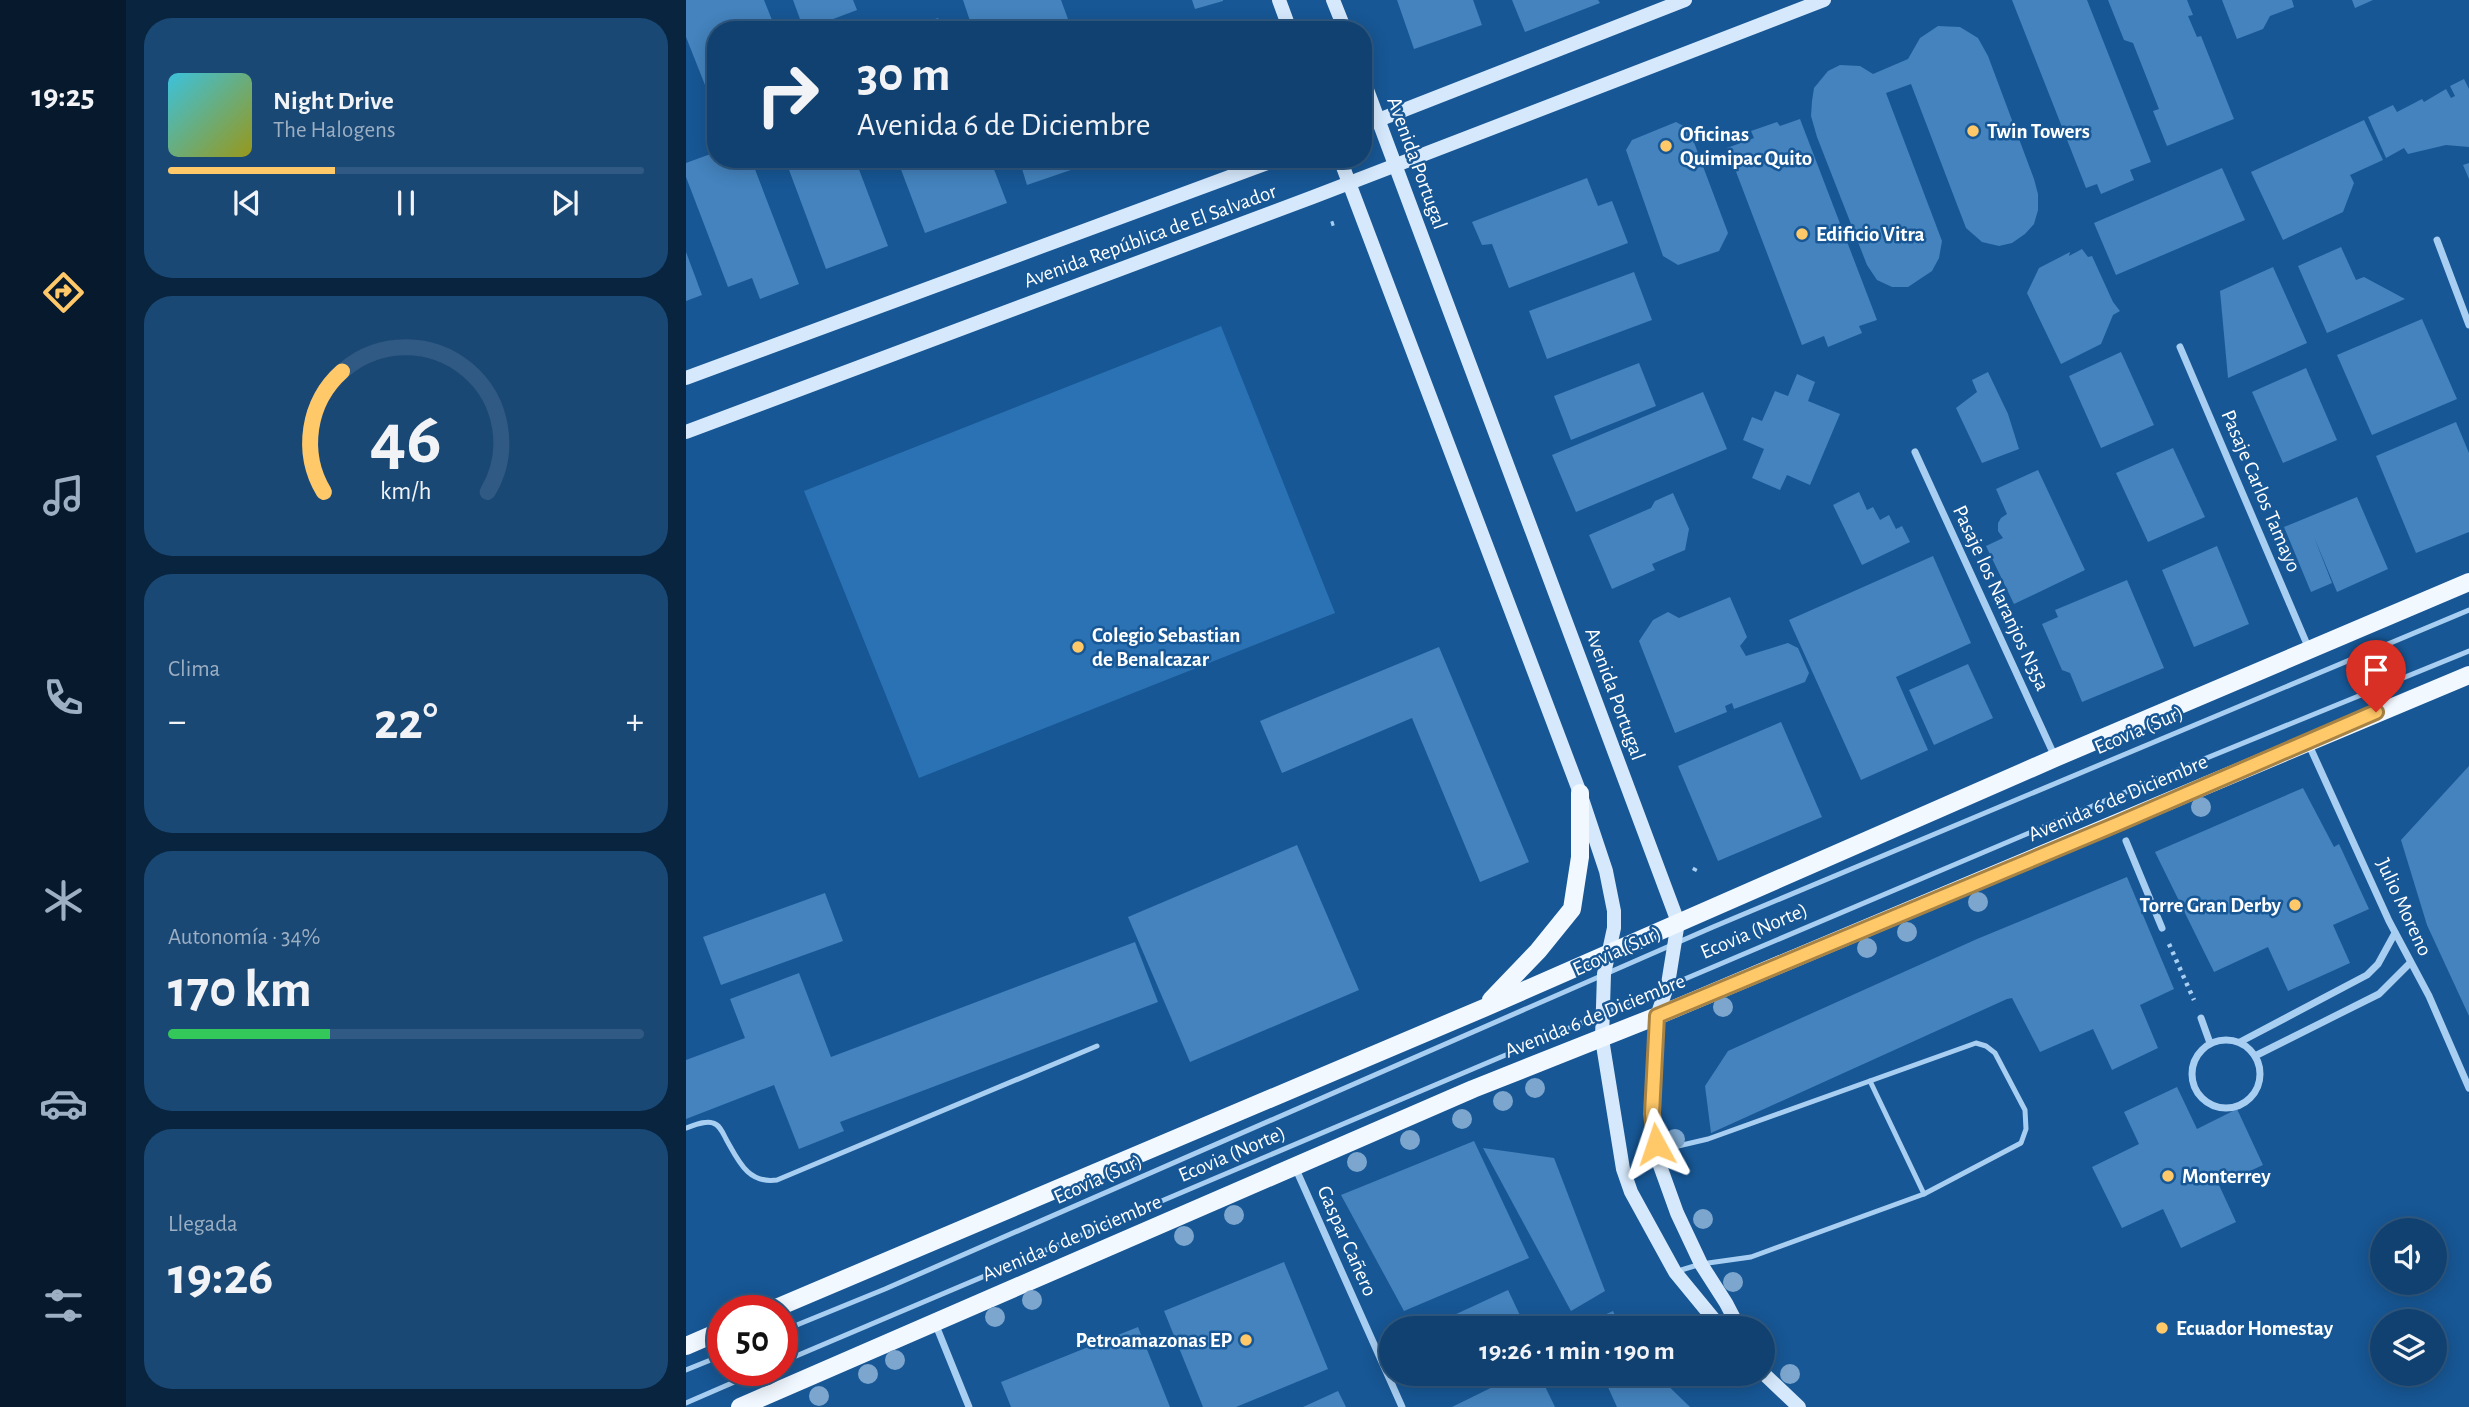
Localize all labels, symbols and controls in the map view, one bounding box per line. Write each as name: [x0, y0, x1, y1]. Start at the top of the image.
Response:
icon: right: [742, 49, 833, 140]
text: 30 m: [857, 51, 951, 100]
text: 19:25: [31, 80, 95, 112]
text: Night Drive: [273, 88, 394, 114]
street label: Avenida Portugal: [1383, 94, 1451, 232]
text: Avenida 6 de Diciembre: [857, 109, 1151, 141]
text: The Halogens: [273, 119, 395, 142]
place label: Twin Towers: [1987, 121, 2090, 142]
marker: Twin Towers: [1965, 123, 1981, 139]
place label: Oficinas Quimipac Quito: [1680, 124, 1812, 170]
marker: Oficinas Quimipac Quito: [1658, 138, 1674, 154]
street label: Avenida República de El Salvador: [1021, 180, 1279, 292]
icon: previous: [228, 184, 266, 222]
icon: pause: [387, 184, 425, 222]
icon: next: [546, 184, 584, 222]
place label: Edificio Vitra: [1816, 224, 1925, 245]
marker: Edificio Vitra: [1794, 226, 1810, 242]
icon: directions: [39, 268, 88, 317]
text: 46: [370, 404, 442, 477]
street label: Pasaje Carlos Tamayo: [2217, 407, 2305, 575]
icon: music: [39, 471, 88, 520]
text: km/h: [380, 478, 432, 503]
street label: Pasaje los Naranjos N35a: [1949, 502, 2053, 694]
place label: Colegio Sebastian de Benalcazar: [1092, 625, 1240, 670]
street label: Avenida Portugal: [1581, 625, 1649, 763]
marker: Colegio Sebastian de Benalcazar: [1070, 639, 1086, 655]
pin: [2346, 640, 2406, 712]
icon: arrive: [2357, 651, 2395, 689]
text: Clima: [168, 658, 220, 681]
icon: phone: [39, 673, 88, 722]
text: 22°: [374, 696, 438, 748]
street label: Ecovia (Sur): [2091, 702, 2187, 758]
text: −: [168, 703, 186, 741]
text: +: [626, 703, 644, 741]
street label: Avenida 6 de Diciembre: [2025, 751, 2211, 845]
street label: Julio Moreno: [2372, 855, 2436, 959]
icon: climate: [39, 876, 88, 925]
place label: Torre Gran Derby: [2140, 895, 2282, 916]
marker: Torre Gran Derby: [2287, 897, 2303, 913]
street label: Ecovia (Norte): [1697, 899, 1811, 963]
street label: Ecovia (Sur): [1570, 922, 1664, 980]
text: Autonomía · 34%: [168, 926, 321, 949]
text: 170 km: [168, 964, 312, 1016]
street label: Avenida 6 de Diciembre: [1502, 970, 1688, 1062]
icon: car: [39, 1079, 88, 1128]
position arrow: [1619, 1107, 1693, 1181]
street label: Ecovia (Norte): [1175, 1122, 1289, 1186]
street label: Ecovia (Sur): [1051, 1150, 1145, 1208]
place label: Monterrey: [2182, 1166, 2271, 1187]
marker: Monterrey: [2160, 1168, 2176, 1184]
street label: Gaspar Cañero: [1313, 1183, 1381, 1299]
street label: Avenida 6 de Diciembre: [979, 1191, 1165, 1285]
text: Llegada: [168, 1213, 238, 1236]
map controls: [2370, 1218, 2447, 1386]
button: sound: [2370, 1218, 2447, 1295]
text: 19:26: [168, 1251, 273, 1303]
icon: filters: [39, 1281, 88, 1330]
speed limit sign: 50: [707, 1295, 798, 1386]
button: layers: [2370, 1309, 2447, 1386]
place label: Ecuador Homestay: [2176, 1318, 2334, 1339]
marker: Ecuador Homestay: [2154, 1320, 2170, 1336]
place label: Petroamazonas EP: [1076, 1330, 1232, 1351]
marker: Petroamazonas EP: [1238, 1332, 1254, 1348]
text: 19:26 · 1 min · 190 m: [1479, 1338, 1675, 1364]

